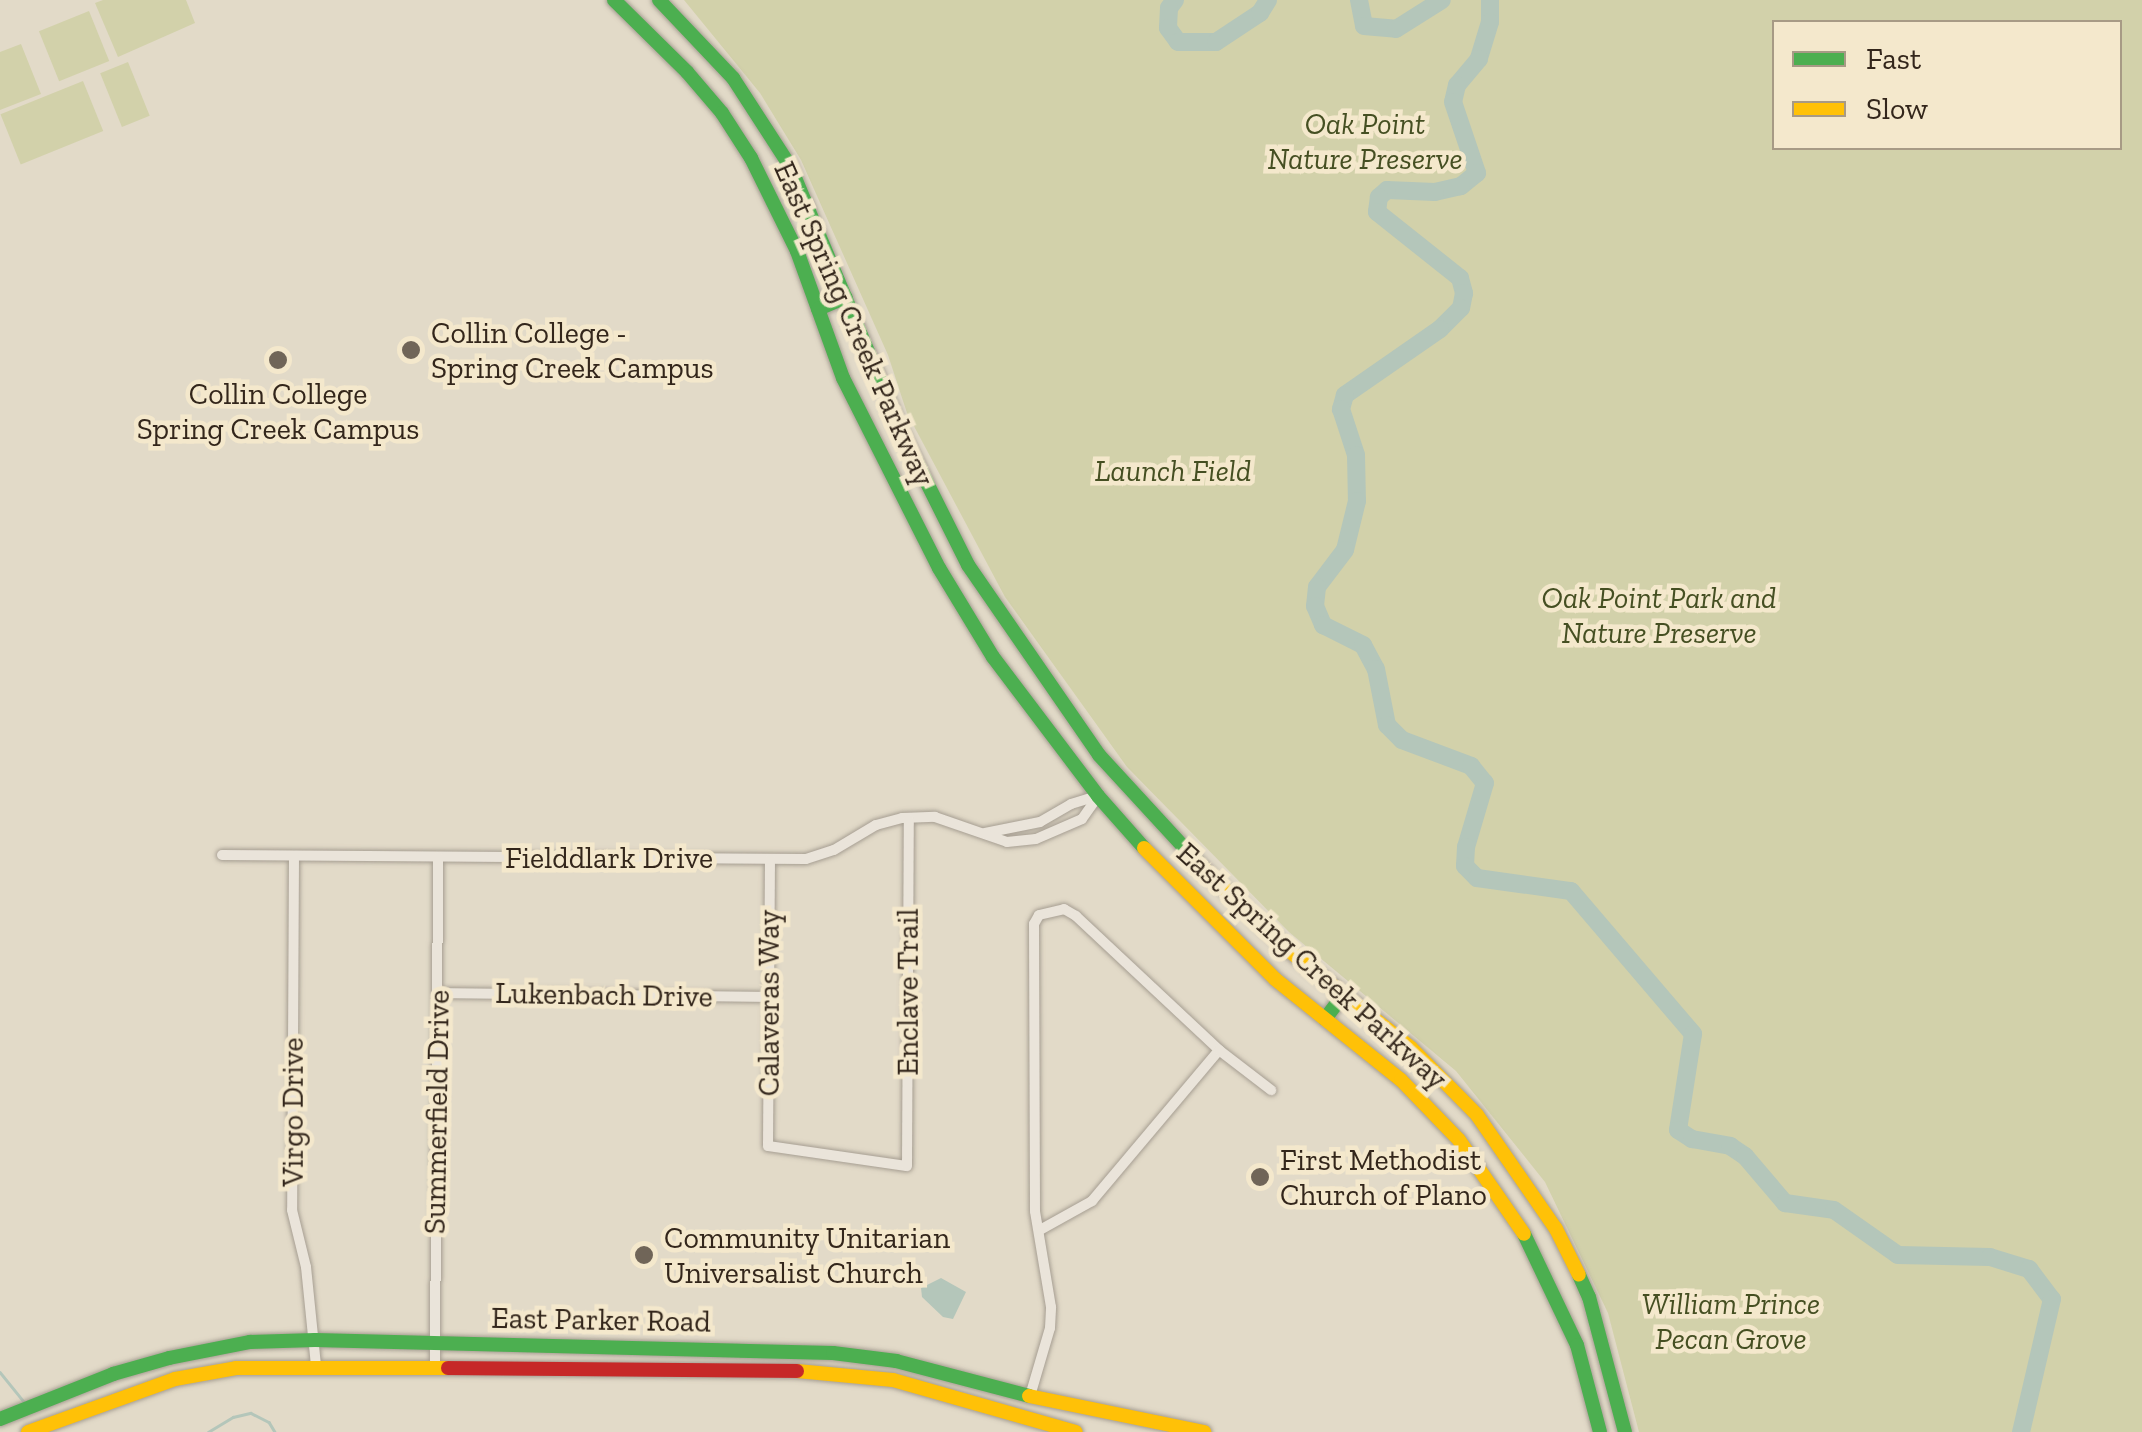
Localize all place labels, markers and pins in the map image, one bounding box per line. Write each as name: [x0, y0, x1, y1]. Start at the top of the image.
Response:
place label: Collin College - Spring Creek Campus: [431, 315, 714, 386]
marker: Collin College - Spring Creek Campus: [400, 339, 422, 361]
marker: Collin College Spring Creek Campus: [267, 349, 289, 371]
place label: Collin College Spring Creek Campus: [137, 376, 419, 446]
place label: First Methodist Church of Plano: [1280, 1142, 1487, 1212]
marker: First Methodist Church of Plano: [1249, 1166, 1271, 1188]
place label: Community Unitarian Universalist Church: [664, 1220, 951, 1290]
marker: Community Unitarian Universalist Church: [633, 1244, 655, 1266]

